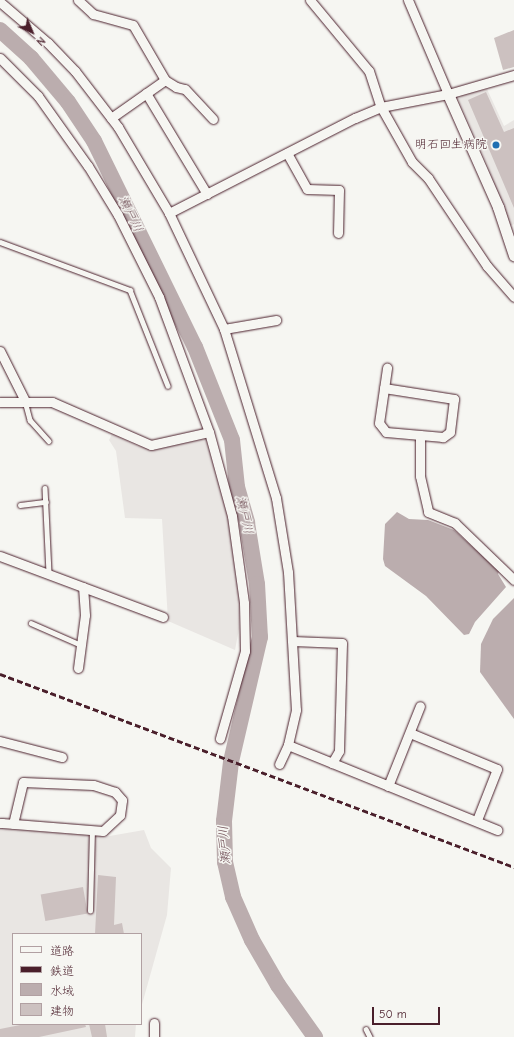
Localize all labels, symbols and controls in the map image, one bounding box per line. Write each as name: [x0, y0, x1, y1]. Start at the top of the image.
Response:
north arrow: [12, 12, 52, 52]
text: N: [34, 34, 48, 48]
place label: 明石回生病院: [415, 138, 487, 152]
marker: 明石回生病院: [490, 139, 502, 151]
water label: 瀬戸川: [114, 193, 146, 235]
water label: 瀬戸川: [232, 494, 256, 536]
water label: 瀬戸川: [216, 825, 234, 865]
legend: [12, 933, 142, 1025]
text: 道路: [50, 944, 74, 958]
text: 鉄道: [50, 964, 74, 978]
text: 水域: [50, 984, 74, 998]
scale bar: [374, 999, 442, 1025]
text: 建物: [50, 1004, 74, 1018]
text: 50 m: [379, 1007, 407, 1021]

